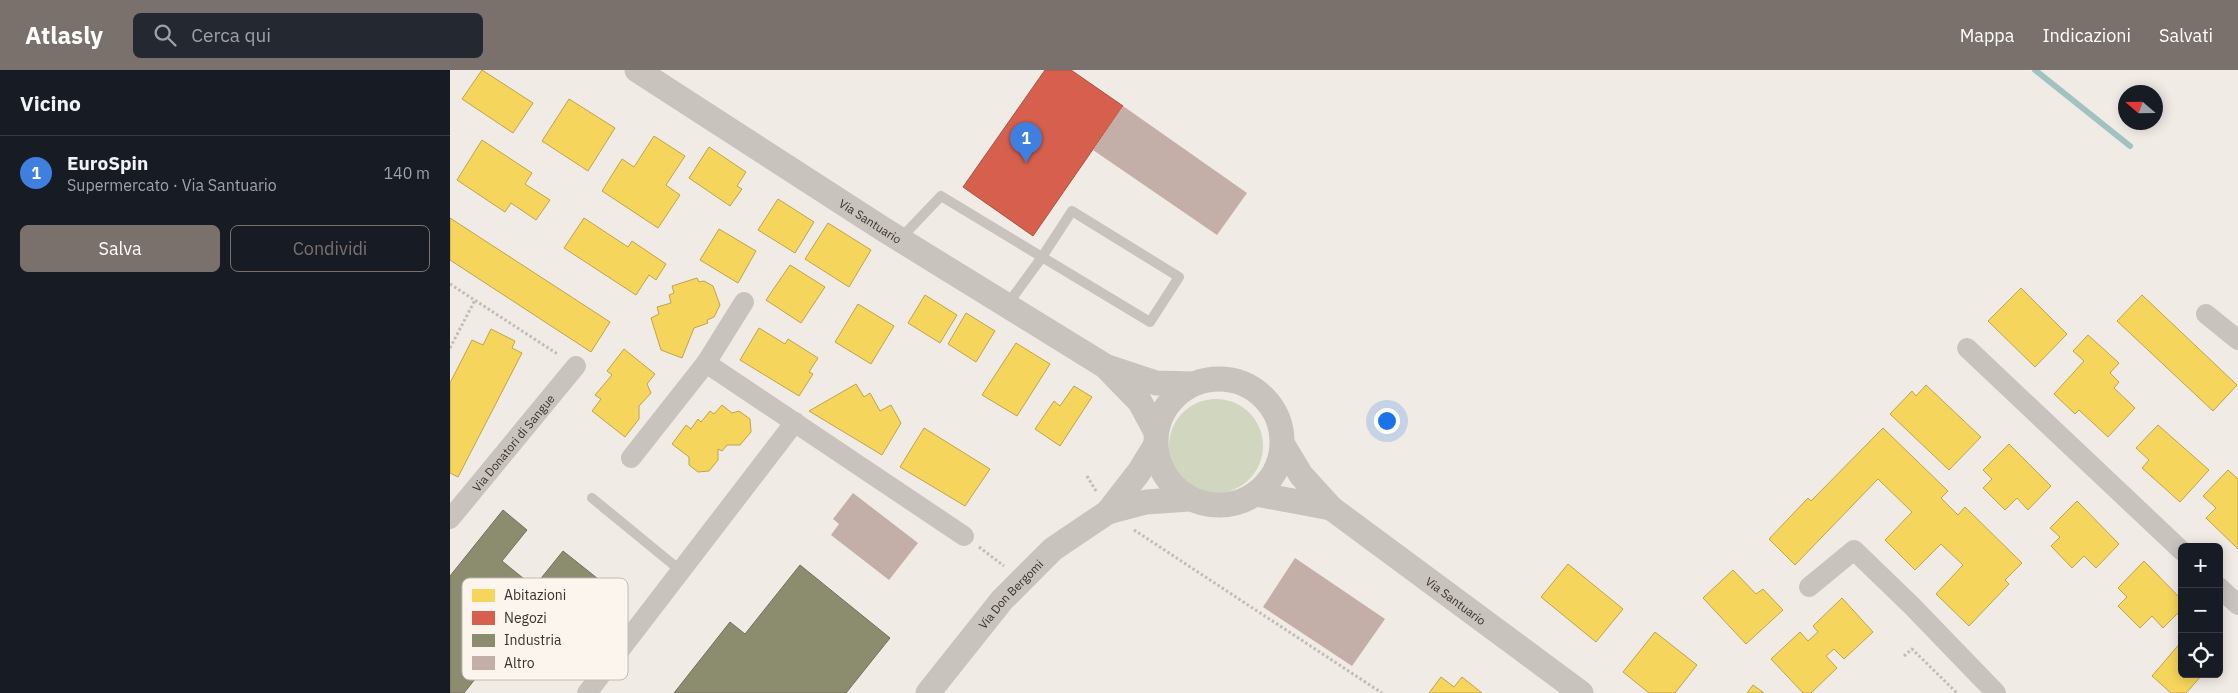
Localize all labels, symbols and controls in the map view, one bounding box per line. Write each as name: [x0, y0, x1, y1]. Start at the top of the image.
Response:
search box: [133, 13, 483, 58]
text: Atlasly: [25, 19, 103, 51]
icon: search: [151, 21, 179, 49]
text: Cerca qui: [191, 23, 271, 47]
text: Mappa: [1960, 24, 2014, 47]
text: Indicazioni: [2042, 24, 2131, 47]
text: Salvati: [2159, 24, 2213, 47]
north arrow: [2118, 85, 2163, 130]
text: Vicino: [20, 89, 81, 117]
pin: 1: [1010, 122, 1042, 163]
text: EuroSpin: [67, 151, 148, 175]
text: 1: [31, 163, 41, 183]
text: 140 m: [383, 163, 430, 183]
text: Supermercato · Via Santuario: [67, 175, 277, 195]
street label: Via Santuario: [836, 195, 905, 246]
button: Salva: [20, 225, 220, 272]
button: Condividi: [230, 225, 430, 272]
street label: Via Donatori di Sangue: [468, 391, 558, 494]
your location: [1374, 408, 1400, 434]
map controls: [2178, 543, 2223, 678]
button: +: [2178, 543, 2223, 588]
street label: Via Don Bergomi: [975, 556, 1046, 632]
street label: Via Santuario: [1423, 573, 1489, 628]
legend: [462, 578, 628, 680]
text: Abitazioni: [504, 586, 566, 604]
button: −: [2178, 588, 2223, 633]
text: Negozi: [504, 609, 547, 627]
text: Industria: [504, 631, 562, 649]
button: locate: [2178, 633, 2223, 678]
text: Altro: [504, 654, 535, 672]

